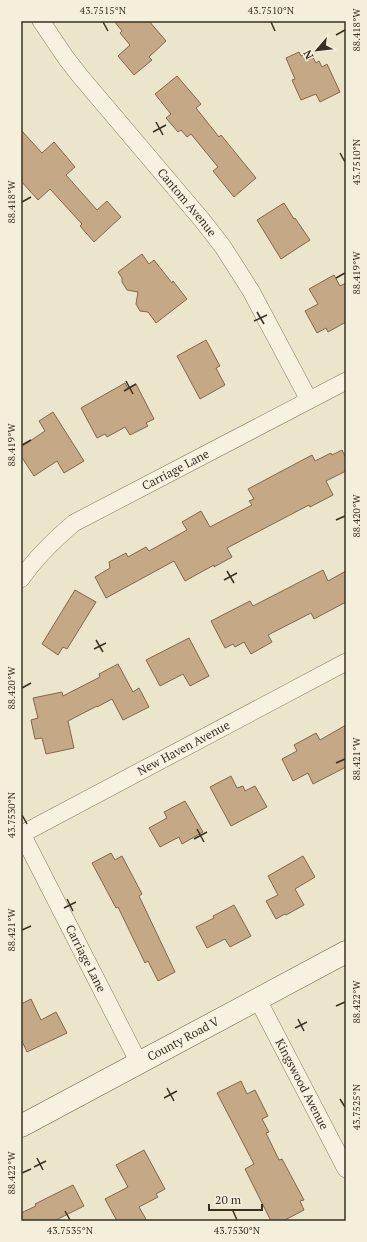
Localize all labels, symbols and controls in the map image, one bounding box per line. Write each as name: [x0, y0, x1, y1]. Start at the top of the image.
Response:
text: 43.7515°N: [80, 4, 127, 17]
text: 43.7510°N: [248, 4, 295, 17]
text: 88.418°W: [350, 8, 363, 52]
north arrow: [297, 30, 337, 70]
text: N: [300, 47, 316, 62]
text: 43.7510°N: [350, 138, 363, 185]
street label: Cantom Avenue: [154, 165, 220, 239]
text: 88.418°W: [5, 180, 18, 224]
text: 88.419°W: [350, 251, 363, 295]
text: 88.419°W: [5, 423, 18, 467]
street label: Carriage Lane: [139, 446, 212, 493]
text: 88.420°W: [350, 494, 363, 538]
text: 88.420°W: [5, 666, 18, 710]
street label: New Haven Avenue: [135, 717, 232, 778]
text: 88.421°W: [350, 737, 363, 781]
text: 43.7530°N: [5, 791, 18, 838]
text: 88.421°W: [5, 908, 18, 952]
street label: Carriage Lane: [63, 922, 110, 995]
text: 88.422°W: [350, 980, 363, 1024]
street label: County Road V: [145, 1013, 222, 1064]
street label: Kingswood Avenue: [272, 1036, 332, 1132]
text: 43.7525°N: [350, 1083, 363, 1130]
text: 88.422°W: [5, 1151, 18, 1195]
scale bar: [209, 1186, 262, 1212]
text: 20 m: [215, 1192, 242, 1207]
text: 43.7535°N: [47, 1224, 94, 1237]
text: 43.7530°N: [214, 1224, 261, 1237]

